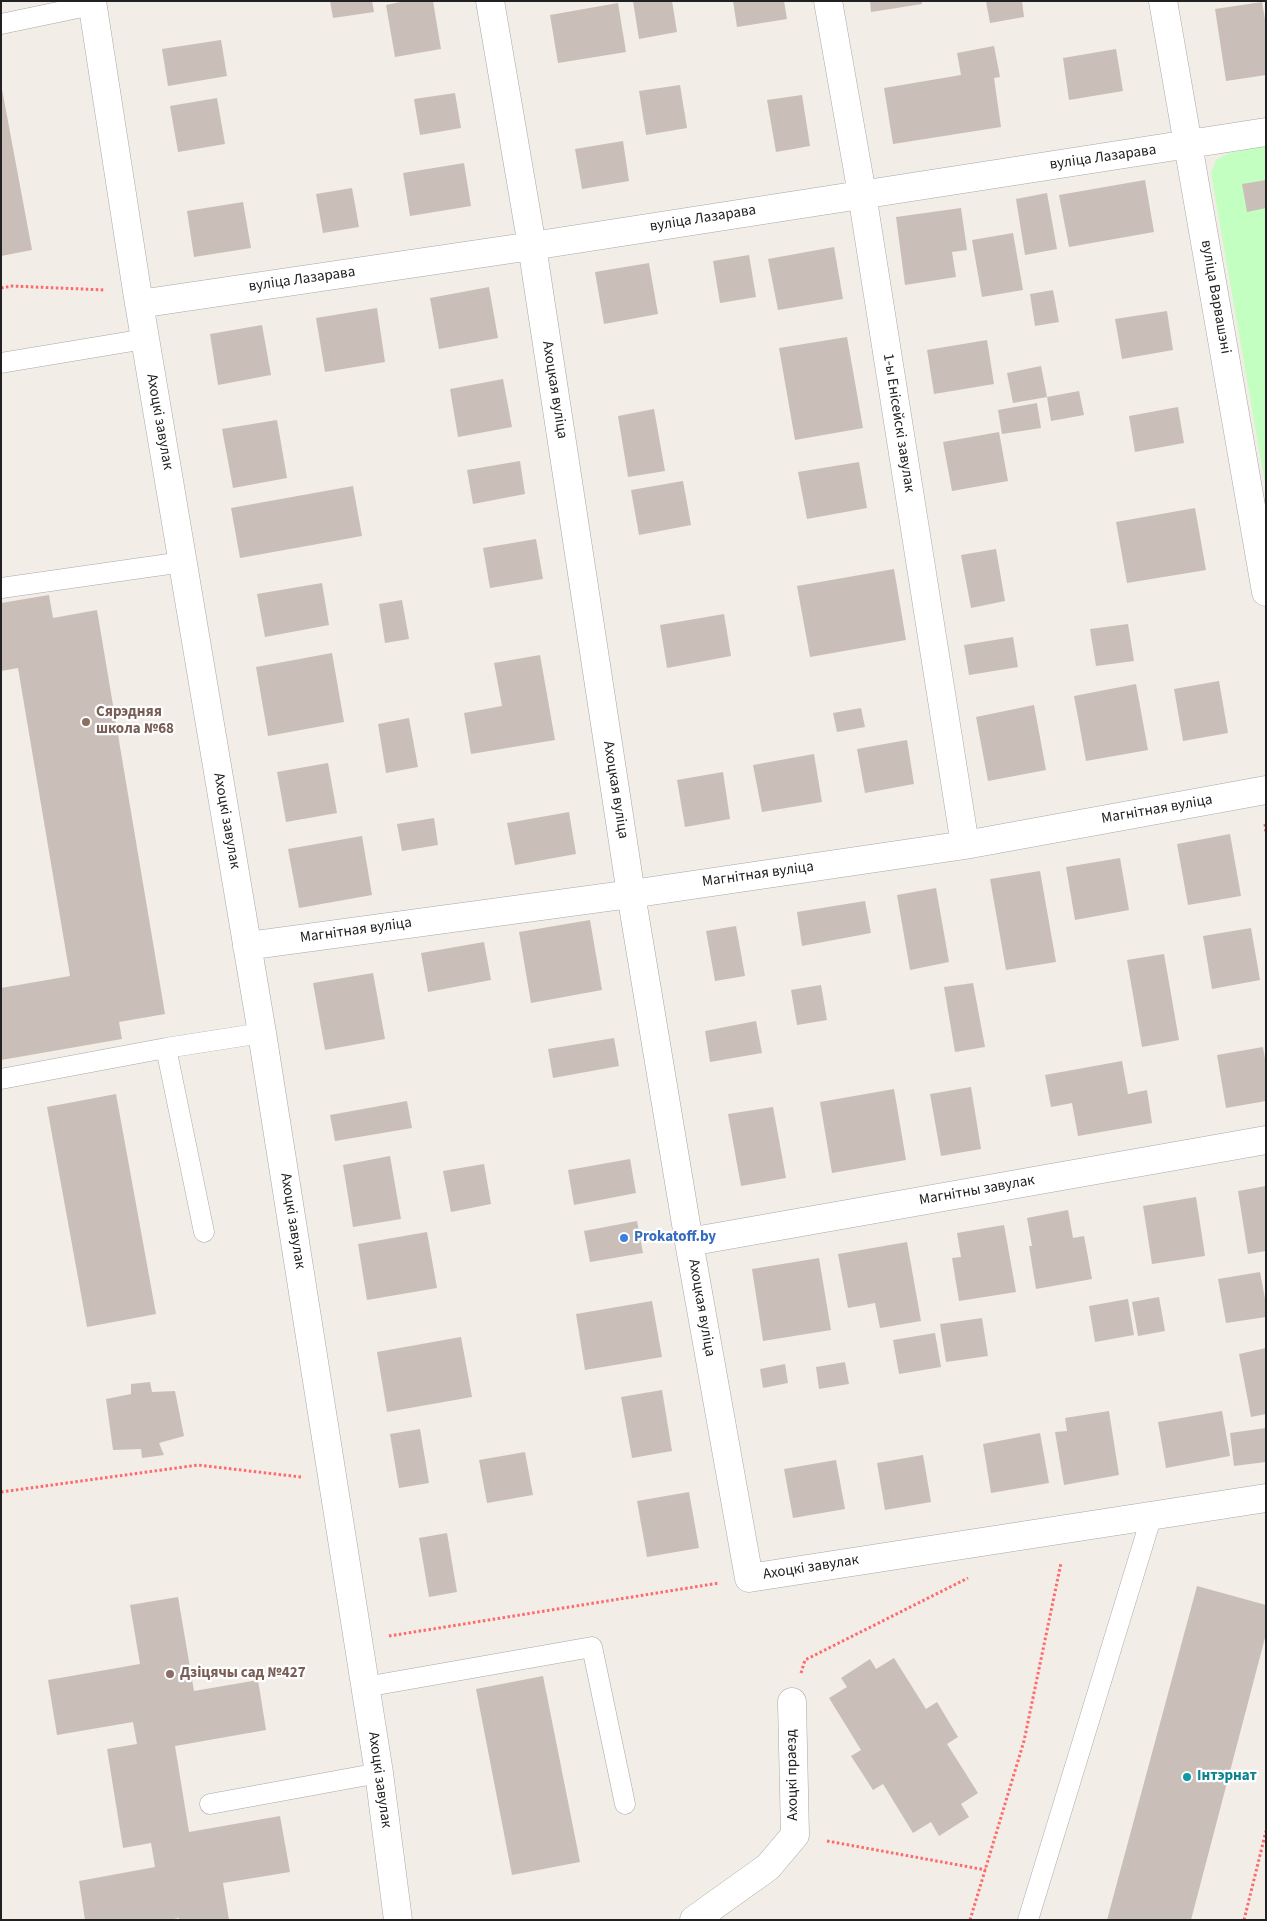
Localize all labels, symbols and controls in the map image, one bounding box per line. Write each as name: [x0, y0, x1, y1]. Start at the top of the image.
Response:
street label: вуліца Лазарава: [1049, 142, 1157, 174]
street label: вуліца Лазарава: [649, 202, 757, 236]
street label: вуліца Варвашэні: [1196, 239, 1234, 355]
street label: вуліца Лазарава: [248, 264, 356, 296]
street label: Ахоцкая вуліца: [537, 340, 571, 440]
street label: 1-ы Енісейскі завулак: [878, 352, 918, 494]
street label: Ахоцкі завулак: [142, 373, 176, 471]
place label: Сярэдняя школа №68: [96, 704, 174, 739]
marker: Сярэдняя школа №68: [80, 716, 92, 728]
street label: Ахоцкая вуліца: [598, 740, 632, 840]
street label: Ахоцкі завулак: [209, 772, 243, 870]
street label: Магнітная вуліца: [1100, 791, 1214, 829]
street label: Магнітная вуліца: [701, 858, 815, 892]
street label: Магнітная вуліца: [299, 914, 413, 948]
street label: Ахоцкі завулак: [276, 1172, 308, 1270]
street label: Магнітны завулак: [918, 1172, 1036, 1210]
place label: Prokatoff.by: [634, 1229, 716, 1247]
marker: Prokatoff.by: [618, 1232, 630, 1244]
street label: Ахоцкая вуліца: [684, 1258, 718, 1358]
street label: Ахоцкі завулак: [762, 1552, 860, 1584]
place label: Дзіцячы сад №427: [180, 1665, 306, 1683]
marker: Дзіцячы сад №427: [164, 1668, 176, 1680]
street label: Ахоцкі праезд: [783, 1729, 803, 1821]
street label: Ахоцкі завулак: [363, 1731, 395, 1829]
place label: Інтэрнат: [1197, 1768, 1257, 1786]
marker: Інтэрнат: [1181, 1771, 1193, 1783]

